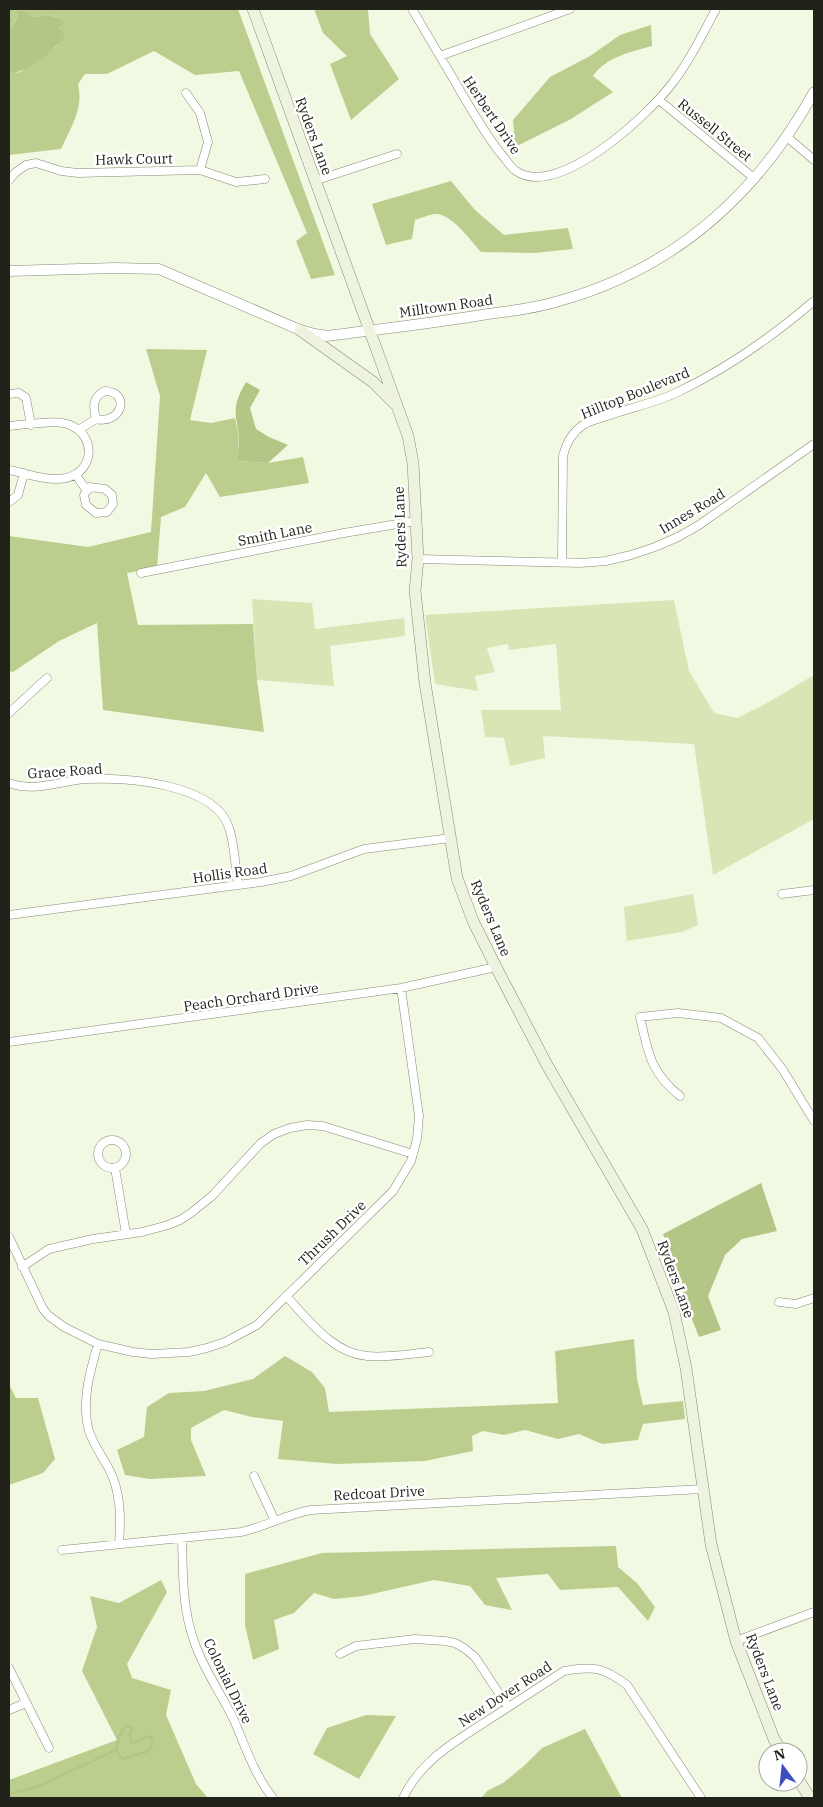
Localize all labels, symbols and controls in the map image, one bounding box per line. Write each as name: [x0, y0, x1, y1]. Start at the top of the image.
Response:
street label: Herbert Drive: [459, 72, 525, 158]
street label: Ryders Lane: [292, 95, 336, 177]
street label: Russell Street: [674, 95, 756, 165]
street label: Hawk Court: [95, 149, 173, 169]
street label: Milltown Road: [398, 290, 494, 321]
street label: Hilltop Boulevard: [578, 363, 693, 423]
street label: Innes Road: [656, 484, 729, 538]
street label: Ryders Lane: [390, 486, 410, 568]
street label: Smith Lane: [236, 518, 314, 550]
street label: Grace Road: [27, 759, 104, 783]
street label: Hollis Road: [192, 859, 269, 887]
street label: Ryders Lane: [467, 877, 515, 959]
street label: Peach Orchard Drive: [182, 979, 320, 1015]
street label: Thrush Drive: [294, 1196, 370, 1270]
street label: Ryders Lane: [654, 1238, 698, 1320]
street label: Redcoat Drive: [333, 1482, 425, 1504]
street label: Ryders Lane: [742, 1631, 788, 1713]
street label: Colonial Drive: [200, 1635, 256, 1727]
street label: New Dover Road: [455, 1657, 555, 1731]
north arrow: [758, 1742, 808, 1792]
text: N: [772, 1744, 787, 1765]

